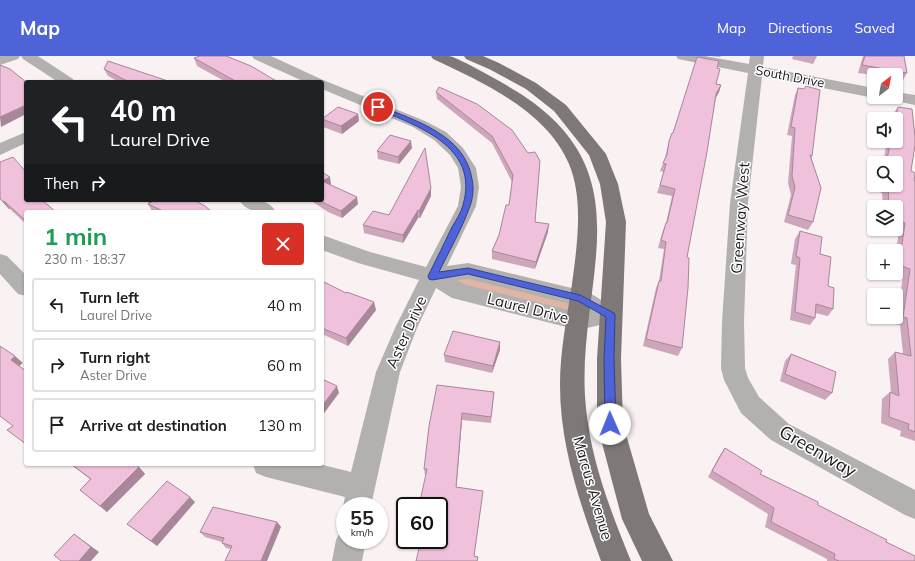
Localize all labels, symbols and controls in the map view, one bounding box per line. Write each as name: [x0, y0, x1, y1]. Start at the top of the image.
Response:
text: Map: [20, 16, 60, 40]
text: Map: [717, 19, 746, 37]
text: Directions: [768, 19, 833, 37]
text: Saved: [855, 19, 895, 37]
street label: South Drive: [754, 61, 826, 91]
north arrow: [867, 68, 903, 104]
map controls: [867, 68, 903, 324]
pin: [361, 90, 395, 124]
text: 40 m: [110, 93, 176, 128]
icon: left: [44, 96, 96, 148]
icon: arrive: [367, 96, 389, 118]
button: sound: [867, 112, 903, 148]
text: Laurel Drive: [110, 128, 210, 151]
button: search: [867, 156, 903, 192]
street label: Greenway West: [727, 162, 753, 274]
icon: right: [87, 172, 109, 194]
text: Then: [44, 174, 79, 193]
button: layers: [867, 200, 903, 236]
text: 1 min: [44, 221, 107, 251]
button: close: [262, 223, 304, 265]
button: +: [867, 244, 903, 280]
text: 230 m · 18:37: [44, 251, 126, 267]
text: Turn left: [80, 288, 139, 307]
button: −: [867, 288, 903, 324]
street label: Laurel Drive: [485, 289, 571, 327]
street label: Aster Drive: [382, 293, 430, 371]
icon: left: [46, 294, 68, 316]
text: 40 m: [267, 296, 302, 315]
text: Laurel Drive: [80, 307, 152, 323]
text: Turn right: [80, 348, 150, 367]
icon: right: [46, 354, 68, 376]
text: 60 m: [267, 356, 302, 375]
text: Aster Drive: [80, 367, 147, 383]
position arrow: [589, 403, 631, 445]
icon: arrive: [46, 414, 68, 436]
text: Arrive at destination: [80, 416, 227, 435]
text: 130 m: [258, 416, 302, 435]
street label: Greenway: [775, 420, 861, 483]
street label: Marcus Avenue: [569, 434, 617, 542]
speed limit sign: 60: [396, 497, 448, 549]
text: 55: [350, 505, 374, 530]
text: km/h: [351, 526, 373, 539]

